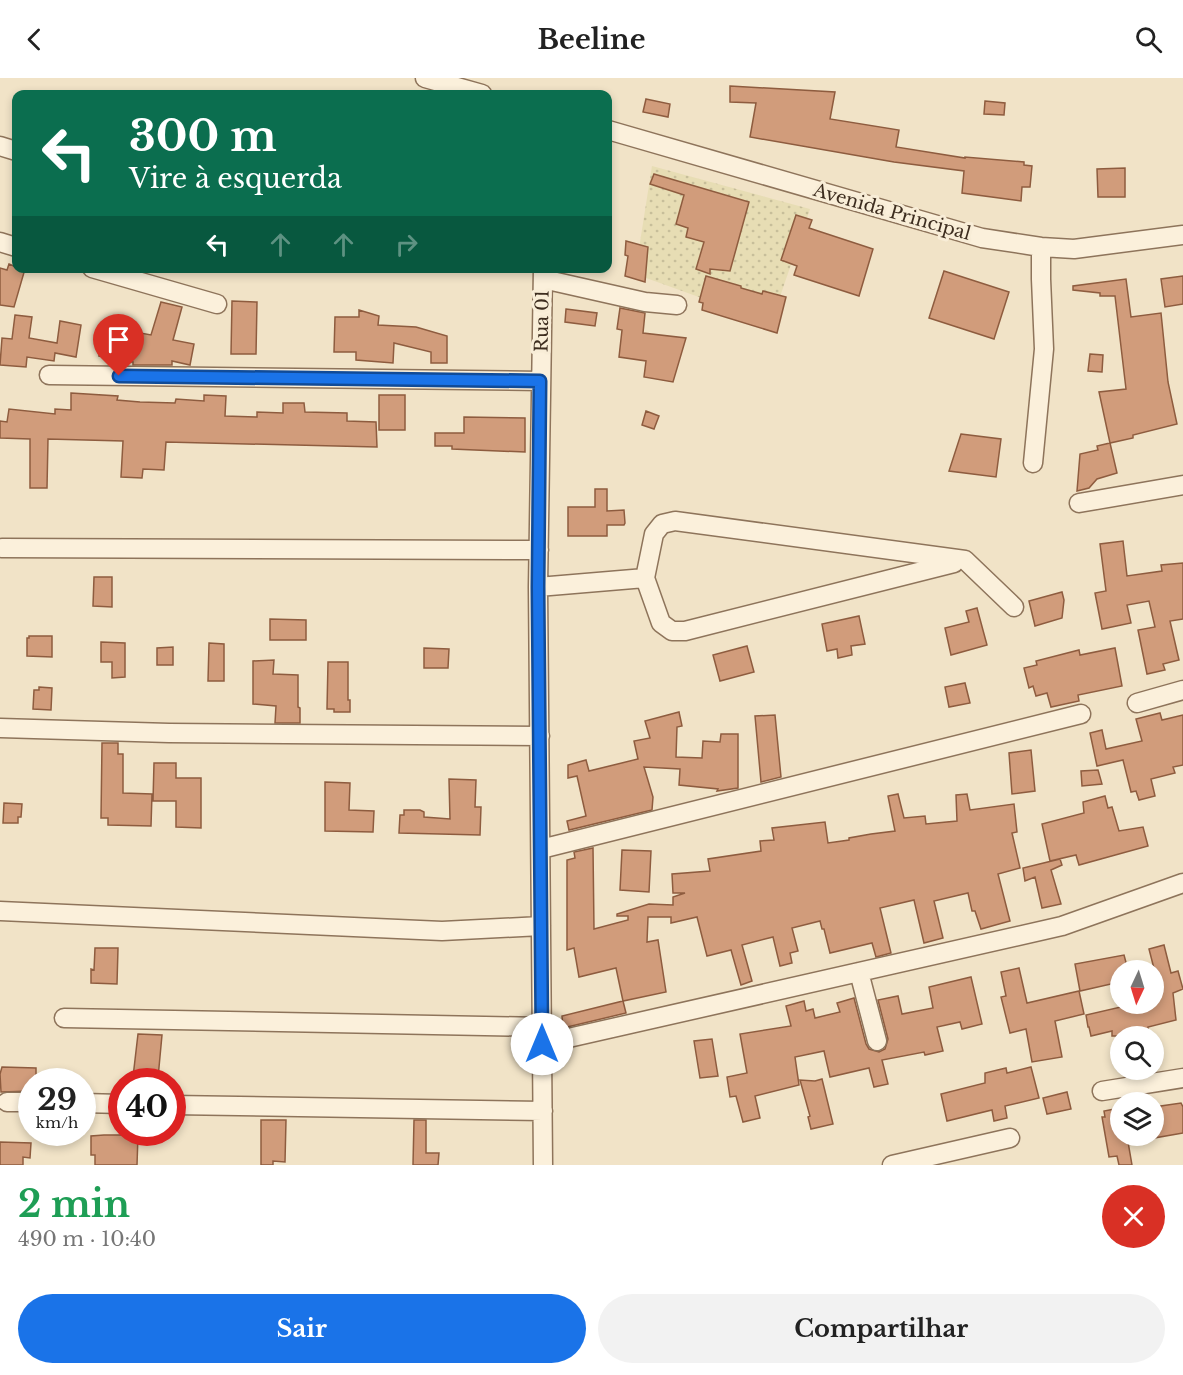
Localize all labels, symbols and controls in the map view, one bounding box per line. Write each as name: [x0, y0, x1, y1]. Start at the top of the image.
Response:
icon: back: [18, 23, 51, 56]
text: Beeline: [538, 23, 645, 56]
icon: search: [1132, 23, 1165, 56]
text: 300 m: [129, 110, 277, 162]
icon: left: [30, 114, 108, 192]
text: Vire à esquerda: [129, 162, 342, 195]
street label: Avenida Principal: [810, 179, 973, 245]
icon: left: [201, 228, 234, 261]
icon: ahead: [264, 228, 297, 261]
icon: ahead: [327, 228, 360, 261]
icon: right: [390, 228, 423, 261]
street label: Rua 01: [530, 290, 554, 352]
pin: [93, 314, 144, 376]
icon: arrive: [102, 323, 135, 356]
north arrow: [1110, 960, 1164, 1014]
map controls: [1110, 960, 1164, 1146]
position arrow: [510, 1012, 574, 1076]
button: search: [1110, 1026, 1164, 1080]
speed limit sign: 40: [108, 1068, 186, 1146]
text: 29: [37, 1081, 77, 1118]
button: layers: [1110, 1092, 1164, 1146]
text: km/h: [36, 1113, 78, 1132]
text: 2 min: [18, 1182, 130, 1227]
button: close: [1102, 1185, 1165, 1248]
text: 490 m · 10:40: [18, 1227, 156, 1251]
button: Sair: [18, 1294, 586, 1363]
button: Compartilhar: [598, 1294, 1165, 1363]

